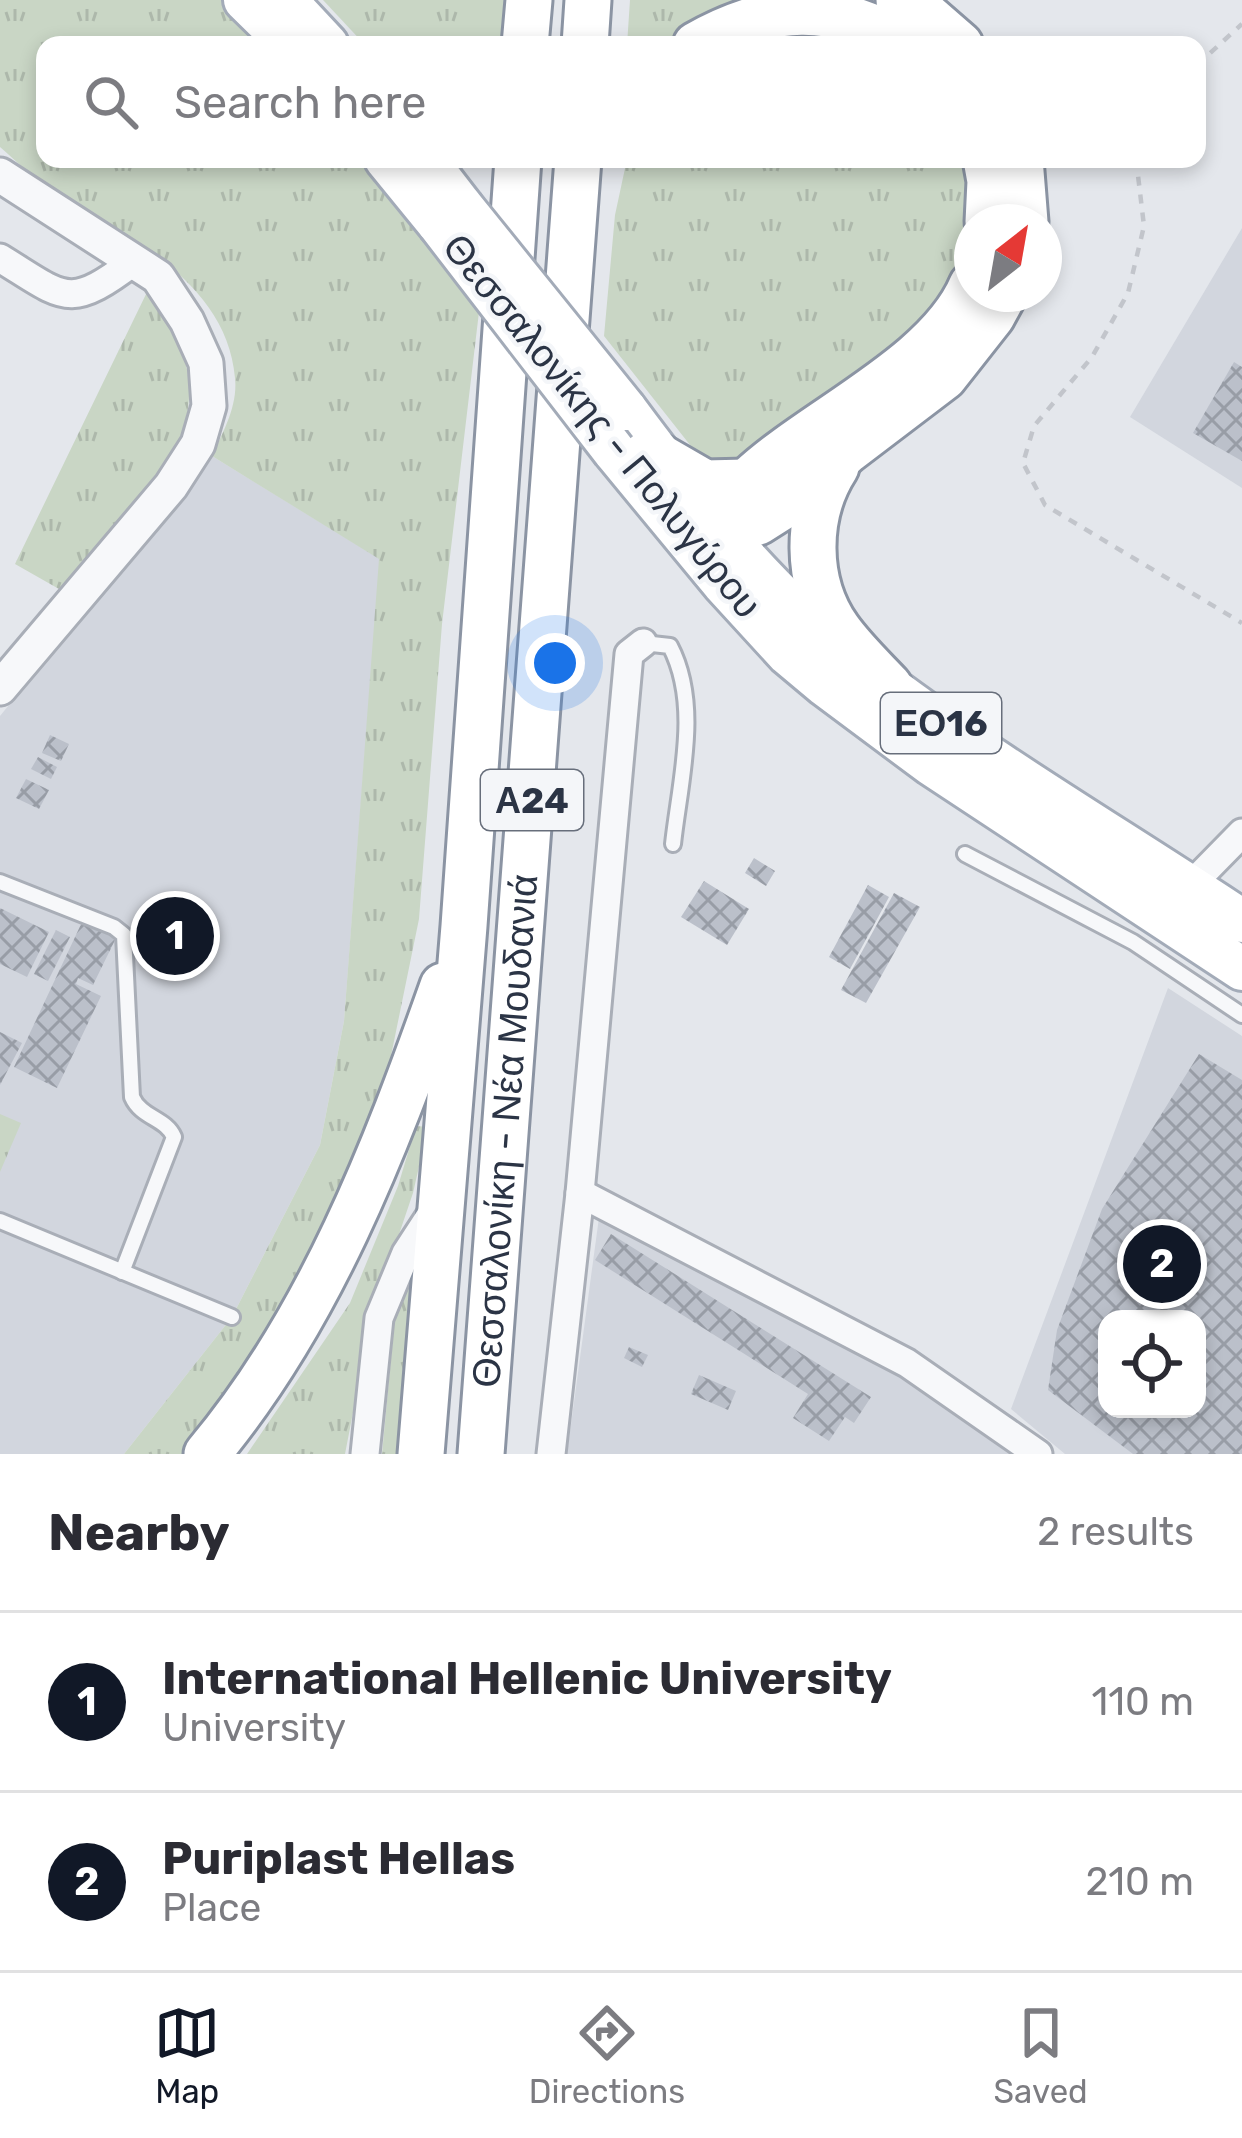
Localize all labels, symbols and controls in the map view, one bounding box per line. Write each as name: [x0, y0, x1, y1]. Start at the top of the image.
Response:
search box: [36, 36, 1206, 168]
icon: search: [78, 69, 144, 135]
text: Search here: [174, 76, 426, 129]
north arrow: [954, 204, 1062, 312]
street label: Θεσσαλονίκης - Πολυγύρου: [433, 225, 771, 627]
your location: [525, 633, 585, 693]
road number: ΕΟ16: [881, 693, 1001, 753]
road number: Α24: [481, 770, 583, 830]
street label: Θεσσαλονίκη - Νέα Μουδανιά: [463, 873, 547, 1389]
pin: 1: [136, 891, 214, 981]
pin: 2: [1123, 1219, 1201, 1309]
map controls: [1098, 1310, 1206, 1418]
button: locate: [1098, 1310, 1206, 1418]
text: Nearby: [48, 1502, 230, 1563]
text: 2 results: [1037, 1509, 1194, 1555]
text: International Hellenic University: [162, 1652, 892, 1705]
text: 1: [77, 1679, 97, 1725]
text: 110 m: [1092, 1679, 1194, 1725]
text: University: [162, 1705, 346, 1751]
text: Puriplast Hellas: [162, 1832, 515, 1885]
text: 2: [74, 1859, 100, 1905]
text: 210 m: [1085, 1859, 1194, 1905]
text: Place: [162, 1885, 261, 1931]
tab: Map: [154, 2000, 220, 2111]
tab: Directions: [529, 2000, 685, 2111]
tab: Saved: [994, 2000, 1088, 2111]

